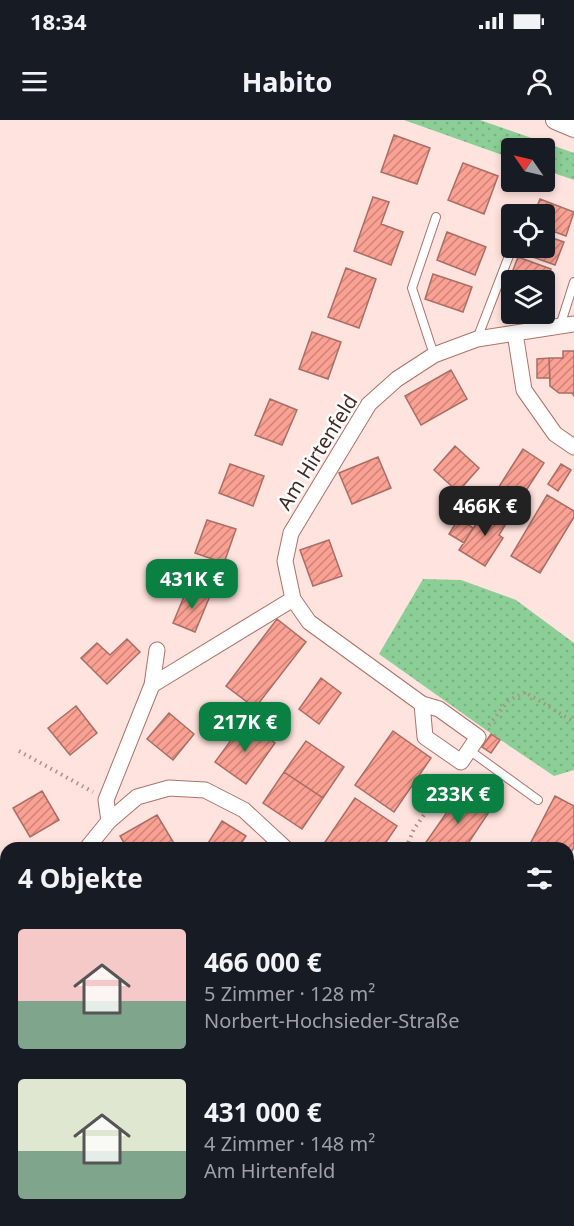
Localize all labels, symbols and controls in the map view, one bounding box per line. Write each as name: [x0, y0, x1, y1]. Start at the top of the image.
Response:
text: 18:34: [30, 6, 87, 36]
text: Habito: [242, 63, 332, 100]
icon: menu: [18, 65, 51, 98]
icon: person: [523, 65, 556, 98]
north arrow: [501, 138, 555, 192]
map controls: [501, 138, 555, 324]
button: locate: [501, 204, 555, 258]
button: layers: [501, 270, 555, 324]
street label: Am Hirtenfeld: [271, 389, 363, 515]
pin: 466K €: [436, 486, 534, 537]
text: 466K €: [453, 492, 517, 519]
pin: 431K €: [143, 559, 241, 610]
text: 431K €: [160, 565, 224, 592]
pin: 217K €: [196, 702, 294, 753]
text: 217K €: [213, 708, 277, 735]
pin: 233K €: [409, 774, 507, 825]
text: 233K €: [426, 780, 490, 807]
text: 4 Objekte: [18, 860, 143, 896]
icon: filters: [523, 862, 556, 895]
text: 466 000 €: [204, 944, 322, 980]
icon: home: [66, 953, 138, 1025]
text: 5 Zimmer · 128 m²: [204, 980, 375, 1007]
text: Norbert-Hochsieder-Straße: [204, 1007, 459, 1034]
text: 431 000 €: [204, 1094, 322, 1130]
icon: home: [66, 1103, 138, 1175]
text: 4 Zimmer · 148 m²: [204, 1130, 375, 1157]
text: Am Hirtenfeld: [204, 1157, 335, 1184]

